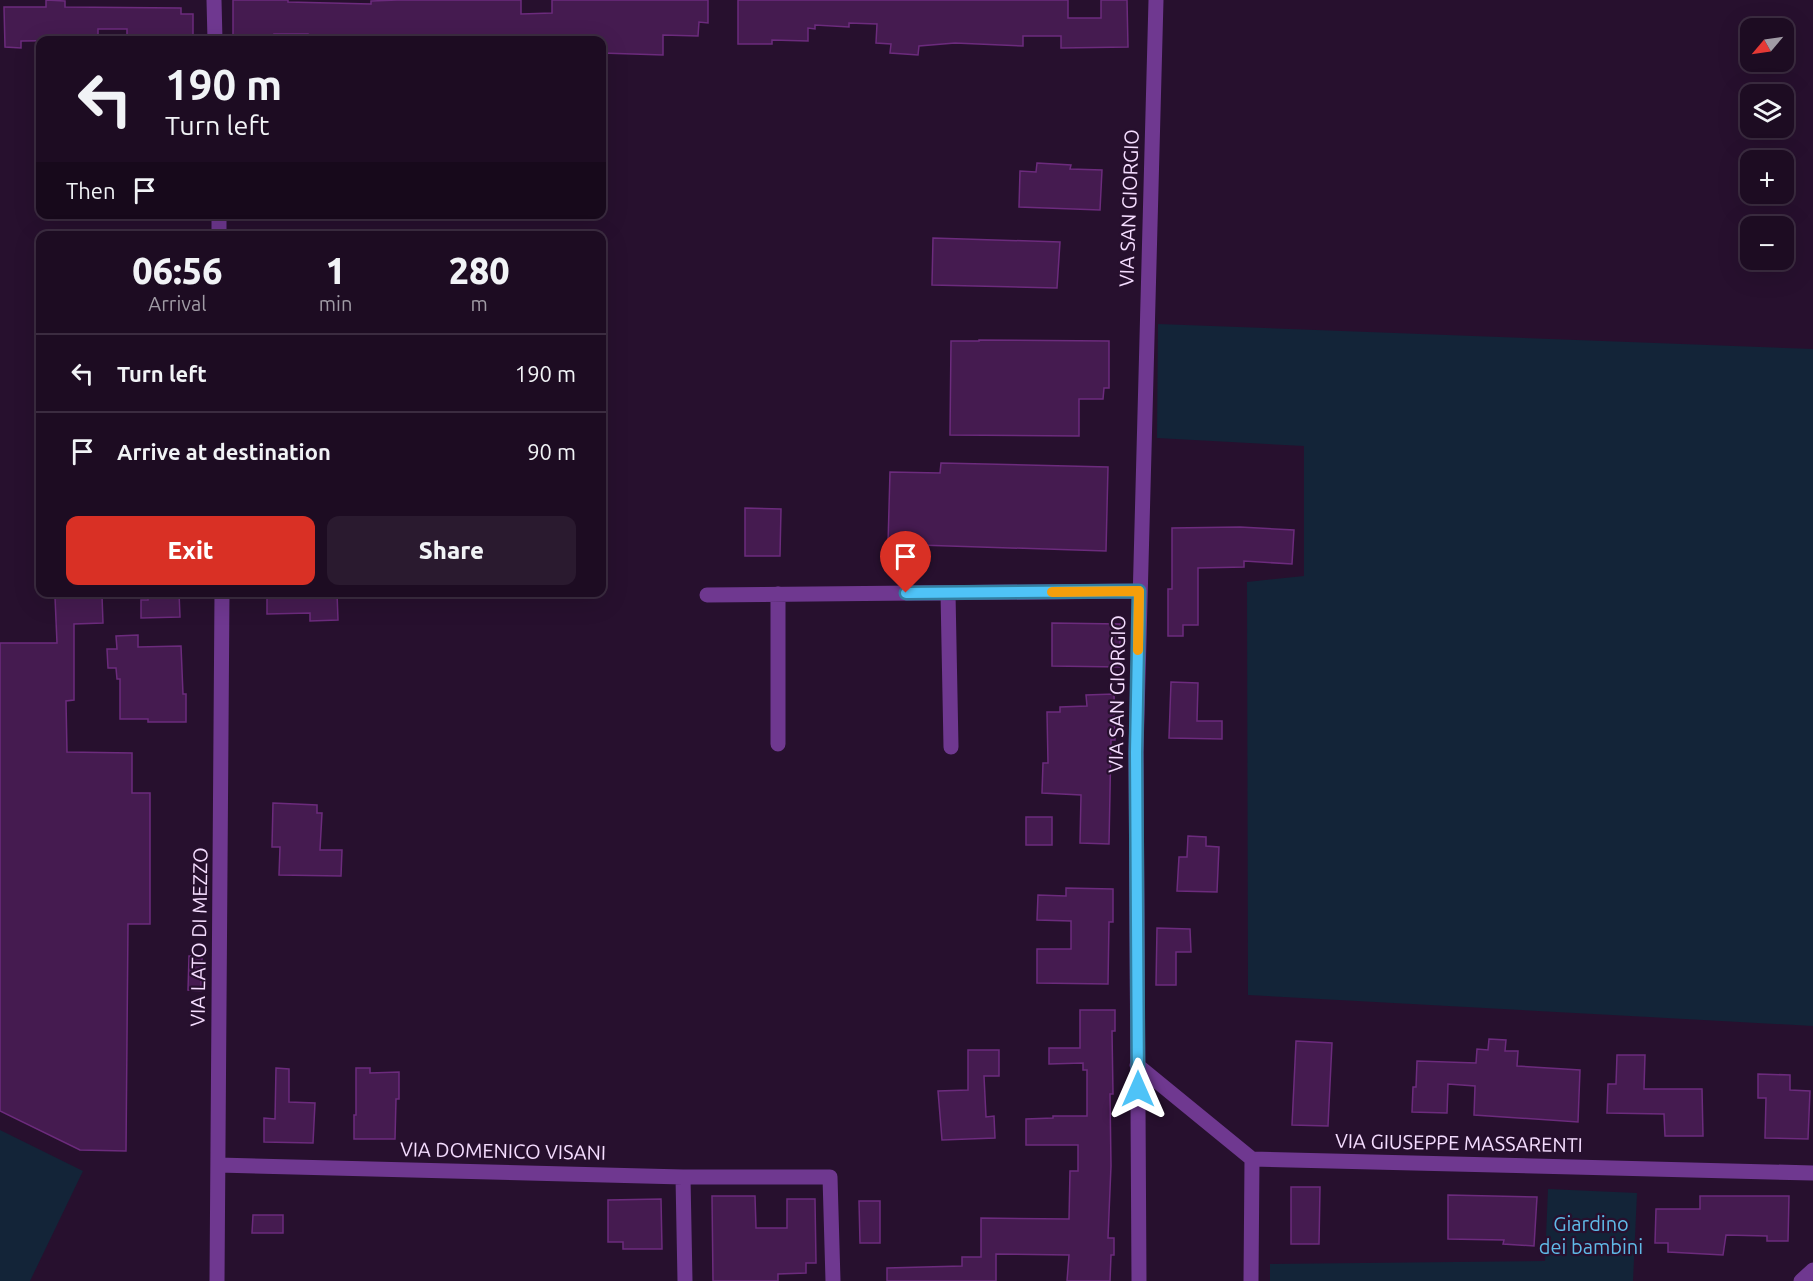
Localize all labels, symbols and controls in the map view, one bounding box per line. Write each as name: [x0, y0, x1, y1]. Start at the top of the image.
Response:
north arrow: [1740, 18, 1794, 72]
map controls: [1740, 18, 1794, 270]
icon: left: [66, 60, 144, 138]
text: 190 m: [165, 61, 282, 108]
button: layers: [1740, 84, 1794, 138]
text: Turn left: [165, 110, 269, 140]
street label: VIA SAN GIORGIO: [1114, 129, 1143, 287]
button: +: [1740, 150, 1794, 204]
icon: arrive: [128, 174, 161, 207]
text: Then: [66, 178, 116, 203]
button: −: [1740, 216, 1794, 270]
text: 06:56: [132, 250, 222, 291]
text: 1: [325, 250, 346, 291]
text: 280: [449, 250, 510, 291]
text: Arrival: [148, 292, 207, 315]
text: min: [319, 292, 352, 315]
text: m: [471, 292, 488, 315]
icon: left: [66, 357, 99, 390]
text: Turn left: [117, 361, 207, 386]
text: 190 m: [515, 361, 576, 386]
icon: arrive: [66, 435, 99, 468]
text: Arrive at destination: [117, 439, 331, 464]
text: 90 m: [527, 439, 576, 464]
button: Exit: [66, 516, 315, 585]
button: Share: [327, 516, 576, 585]
pin: [880, 531, 931, 593]
icon: arrive: [889, 540, 922, 573]
street label: VIA SAN GIORGIO: [1104, 615, 1129, 773]
street label: VIA LATO DI MEZZO: [185, 847, 212, 1027]
position arrow: [1106, 1057, 1170, 1121]
street label: VIA GIUSEPPE MASSARENTI: [1335, 1129, 1583, 1156]
street label: VIA DOMENICO VISANI: [400, 1137, 606, 1164]
park label: Giardino dei bambini: [1539, 1212, 1643, 1258]

